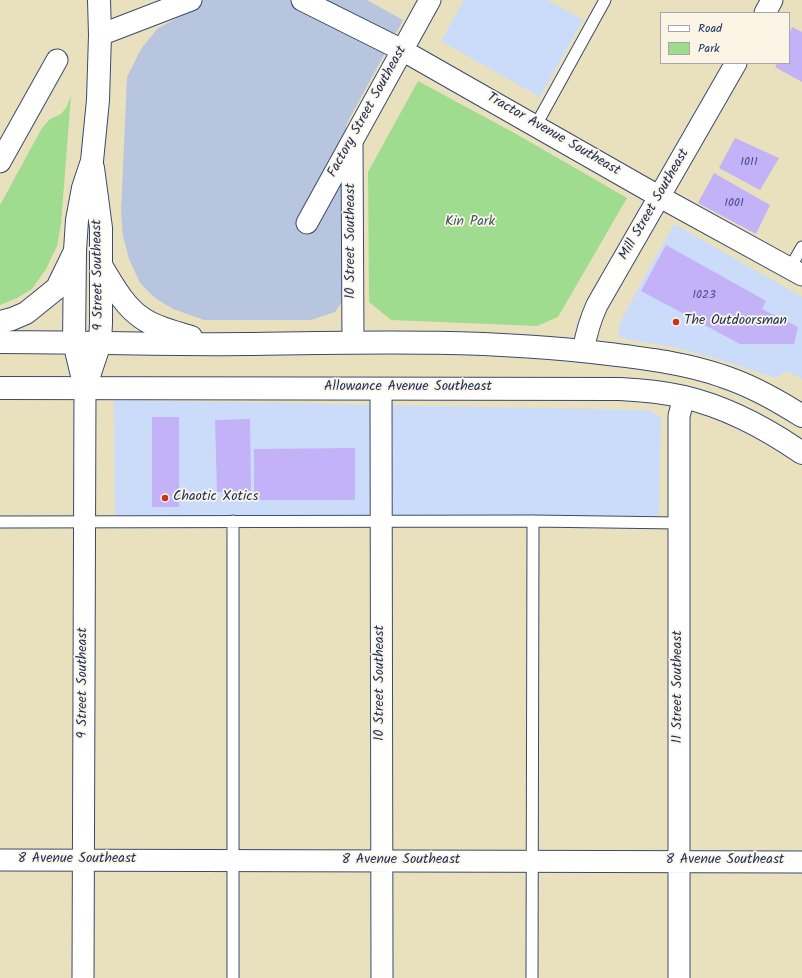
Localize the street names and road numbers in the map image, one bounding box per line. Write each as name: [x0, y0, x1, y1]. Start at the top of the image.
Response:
street label: Factory Street Southeast: [325, 43, 411, 181]
street label: Tractor Avenue Southeast: [483, 90, 623, 180]
street label: Mill Street Southeast: [616, 146, 694, 264]
street label: 10 Street Southeast: [344, 183, 360, 299]
street label: 9 Street Southeast: [90, 219, 108, 331]
street label: Allowance Avenue Southeast: [324, 380, 492, 396]
street label: 10 Street Southeast: [373, 625, 389, 741]
street label: 9 Street Southeast: [76, 627, 92, 739]
street label: 11 Street Southeast: [671, 630, 687, 744]
street label: 8 Avenue Southeast: [18, 852, 136, 868]
street label: 8 Avenue Southeast: [342, 853, 460, 869]
street label: 8 Avenue Southeast: [666, 853, 784, 869]

